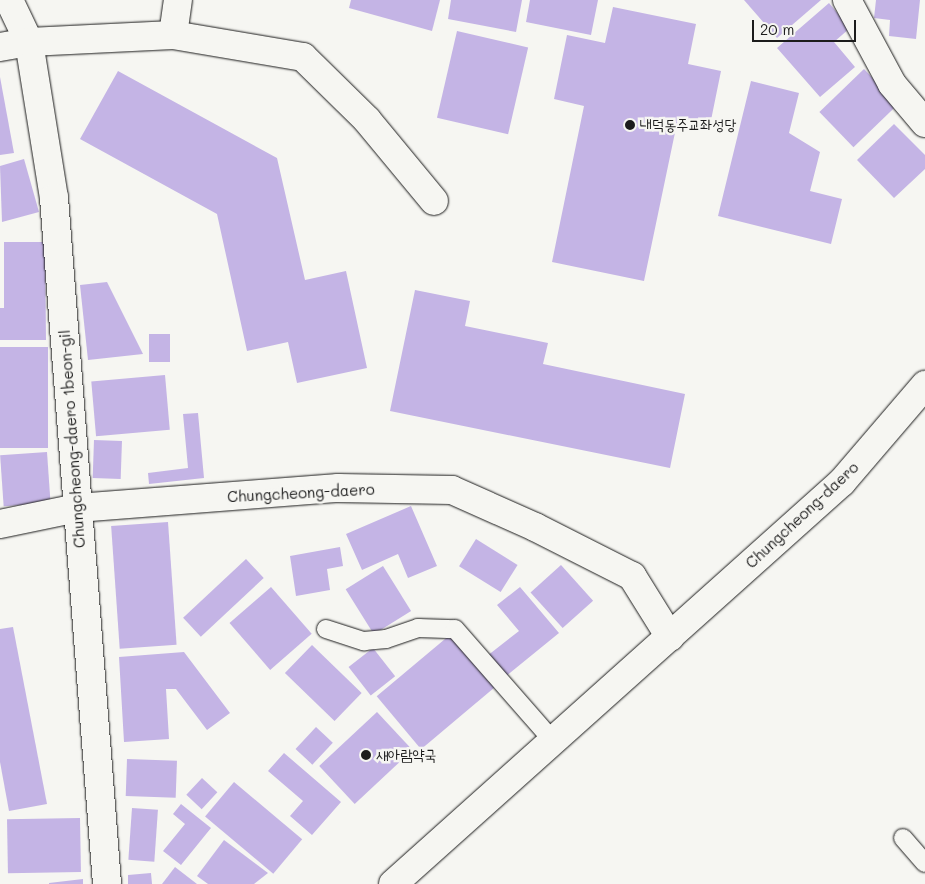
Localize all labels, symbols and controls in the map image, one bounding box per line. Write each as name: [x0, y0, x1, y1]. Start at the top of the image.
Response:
scale bar: [755, 10, 859, 42]
text: 20 m: [760, 19, 794, 39]
place label: 내덕동주교좌성당: [640, 116, 737, 134]
marker: 내덕동주교좌성당: [624, 119, 636, 131]
street label: Chungcheong-daero 1beon-gil: [55, 329, 89, 549]
street label: Chungcheong-daero: [742, 458, 862, 572]
street label: Chungcheong-daero: [227, 480, 375, 506]
place label: 새아람약국: [376, 746, 436, 764]
marker: 새아람약국: [360, 749, 372, 761]

